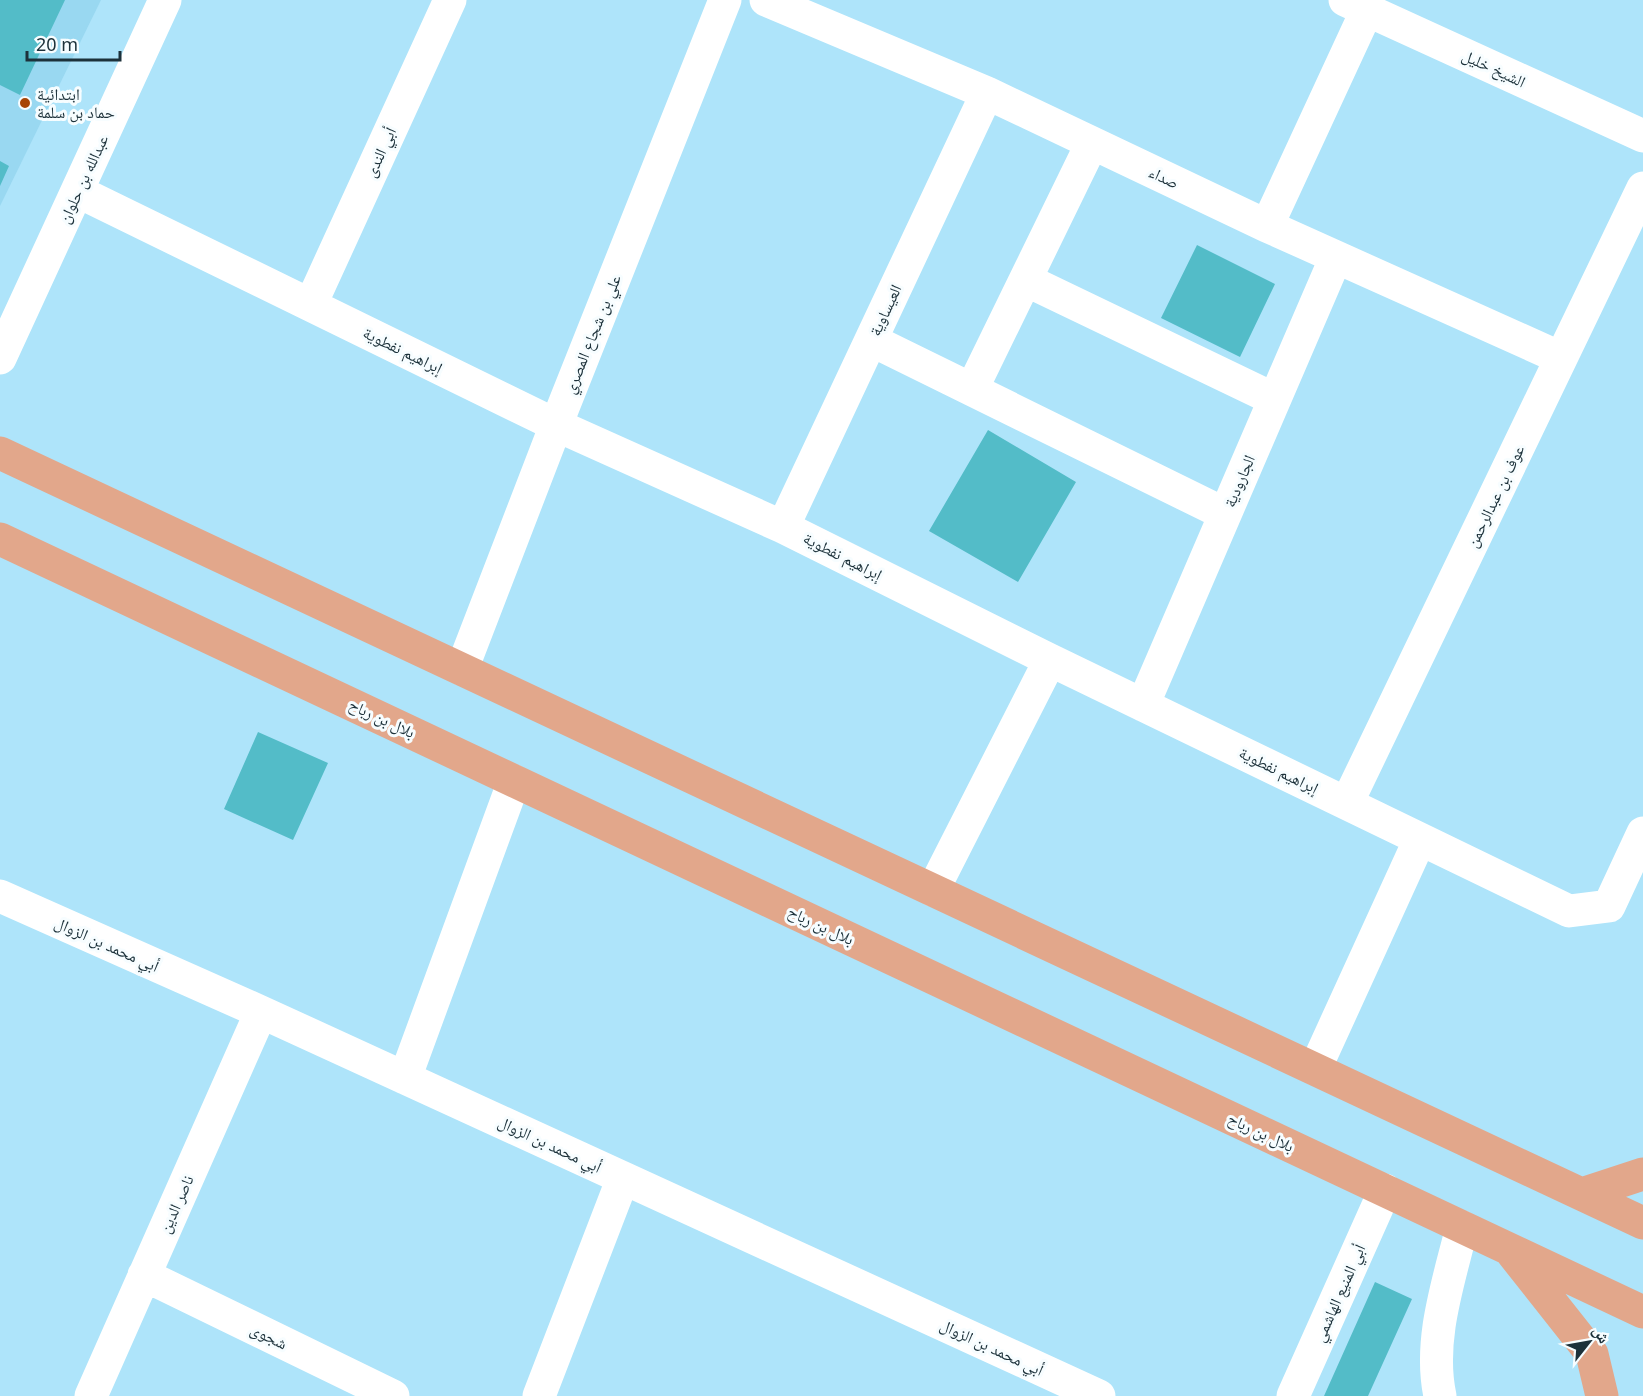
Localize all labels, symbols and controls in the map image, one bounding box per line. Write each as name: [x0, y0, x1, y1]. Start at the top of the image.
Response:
scale bar: [27, 24, 120, 62]
text: 20 m: [36, 32, 78, 56]
street label: الشيخ خليل: [1459, 44, 1529, 92]
place label: ابتدائية حماد بن سلمة: [37, 83, 115, 123]
marker: ابتدائية حماد بن سلمة: [18, 96, 32, 110]
street label: أبي الندى: [359, 123, 403, 181]
street label: عبدالله بن حلوان: [53, 131, 113, 227]
street label: صداء: [1145, 160, 1183, 194]
street label: علي بن شجاع المصري: [558, 271, 628, 398]
street label: العيساوية: [864, 281, 906, 339]
street label: إبراهيم نفطوية: [360, 321, 447, 379]
street label: عوف بن عبدالرحمن: [1461, 441, 1529, 551]
street label: الجارودية: [1218, 451, 1260, 511]
street label: إبراهيم نفطوية: [800, 527, 886, 585]
street label: بلال بن رباح: [345, 693, 419, 743]
street label: إبراهيم نفطوية: [1236, 741, 1323, 799]
street label: بلال بن رباح: [784, 900, 858, 950]
street label: أبي محمد بن الزوال: [50, 911, 163, 979]
street label: بلال بن رباح: [1224, 1107, 1298, 1157]
street label: أبي محمد بن الزوال: [494, 1110, 605, 1180]
street label: ناصر الدين: [153, 1172, 199, 1236]
street label: أبي المنيع الهاشمي: [1308, 1241, 1372, 1346]
north arrow: [1559, 1312, 1619, 1372]
street label: أبي محمد بن الزوال: [936, 1313, 1047, 1383]
street label: شجوى: [247, 1318, 291, 1354]
text: ش: [1588, 1321, 1616, 1347]

